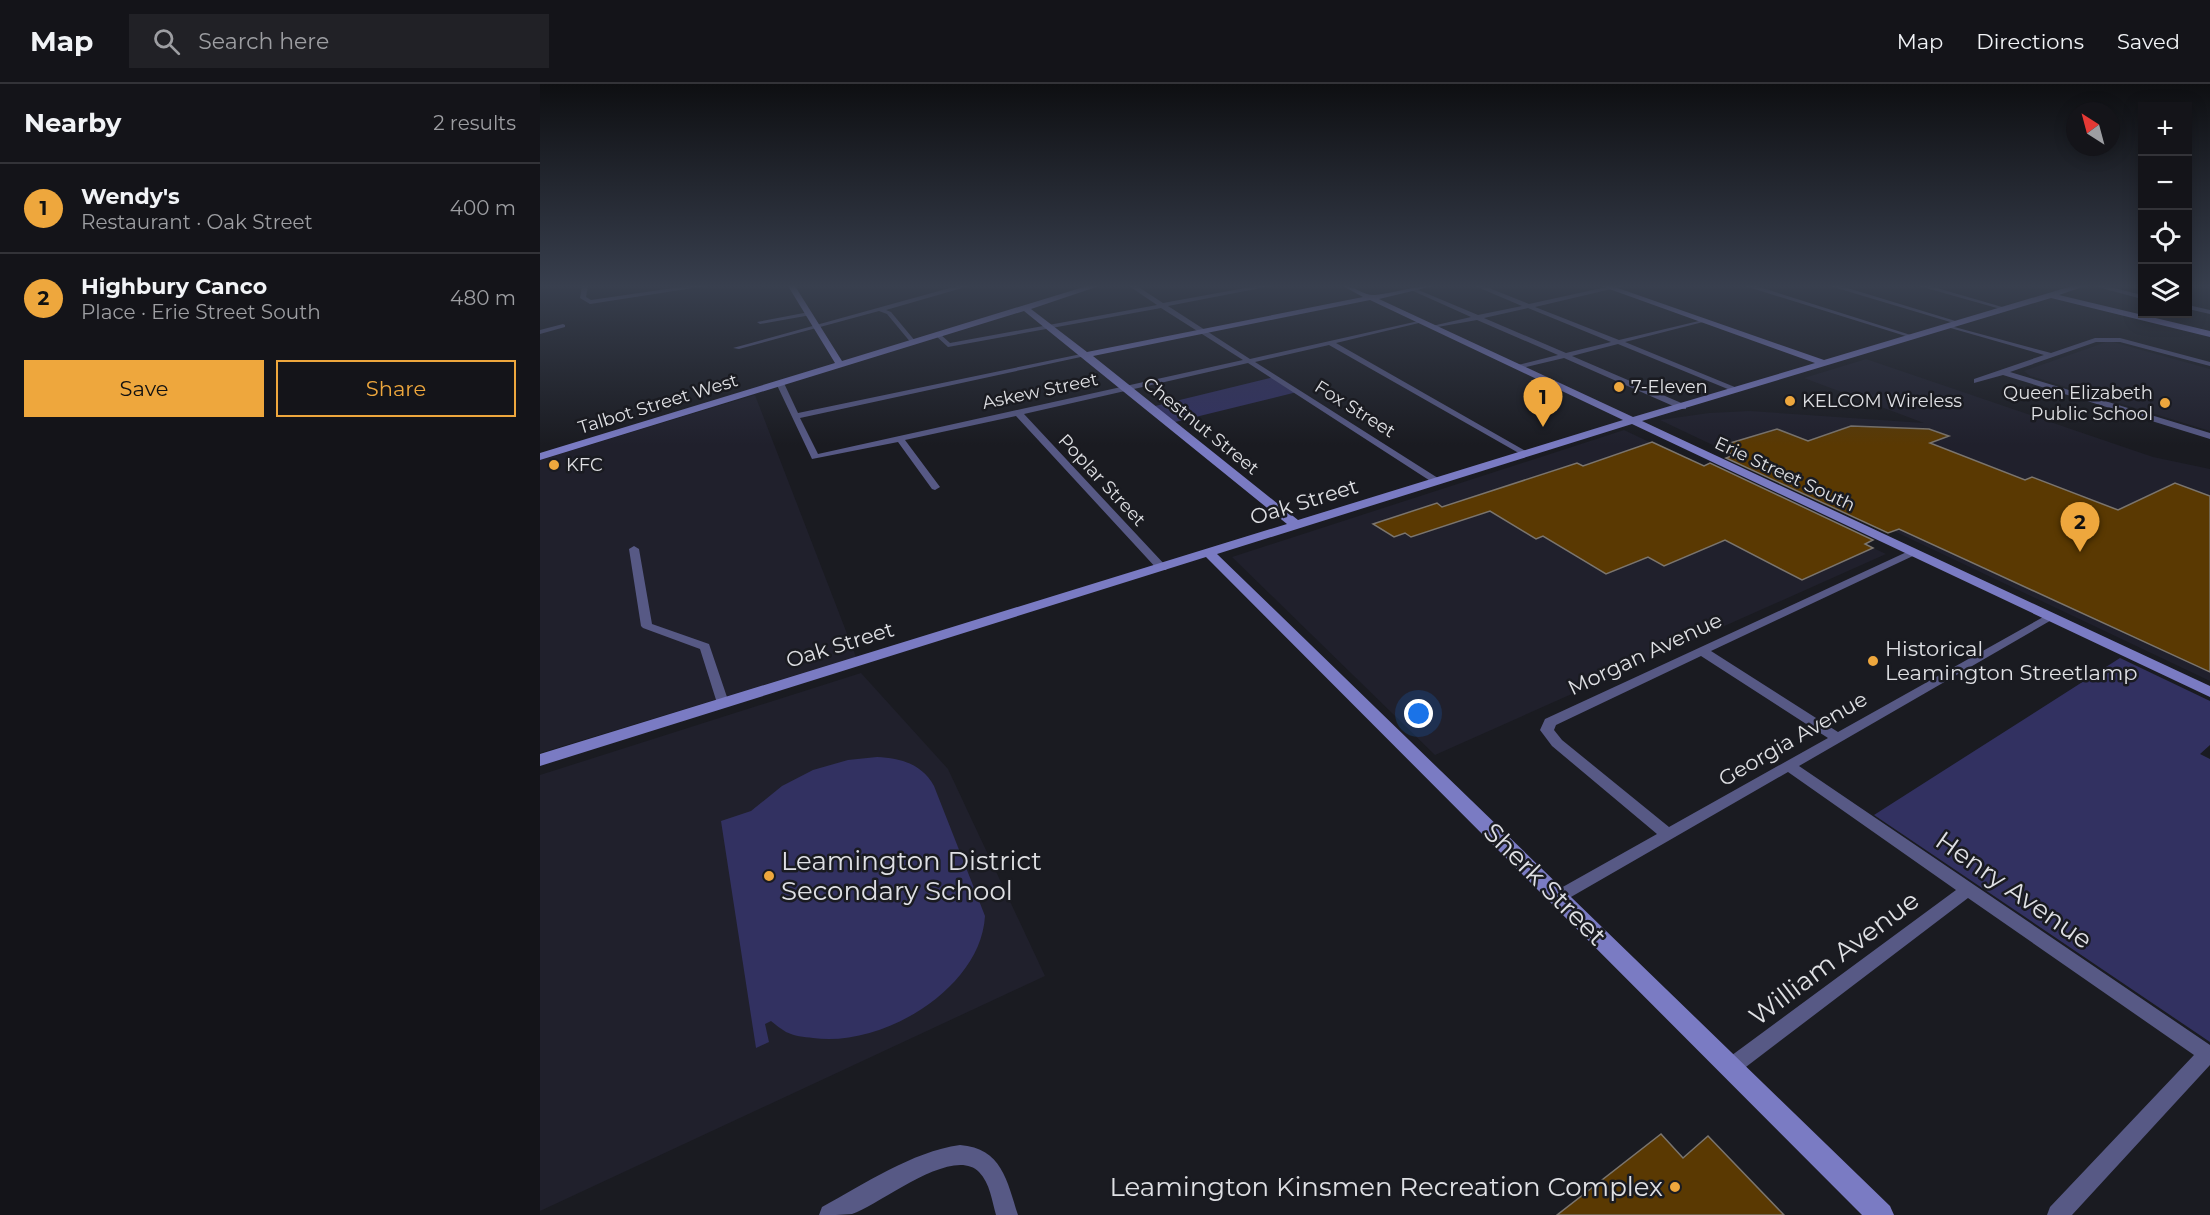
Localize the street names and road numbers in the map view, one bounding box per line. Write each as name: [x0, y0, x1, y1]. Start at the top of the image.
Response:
street label: Askew Street: [980, 368, 1100, 414]
street label: Talbot Street West: [575, 369, 741, 439]
street label: Chestnut Street: [1139, 373, 1263, 479]
street label: Fox Street: [1311, 376, 1399, 442]
street label: Poplar Street: [1054, 429, 1150, 531]
street label: Erie Street South: [1711, 432, 1859, 516]
street label: Oak Street: [1247, 473, 1361, 530]
street label: Morgan Avenue: [1564, 607, 1726, 700]
street label: Oak Street: [783, 616, 897, 673]
street label: Georgia Avenue: [1714, 686, 1871, 791]
street label: Sherk Street: [1477, 816, 1613, 952]
street label: Henry Avenue: [1930, 824, 2098, 956]
street label: William Avenue: [1743, 884, 1925, 1032]

